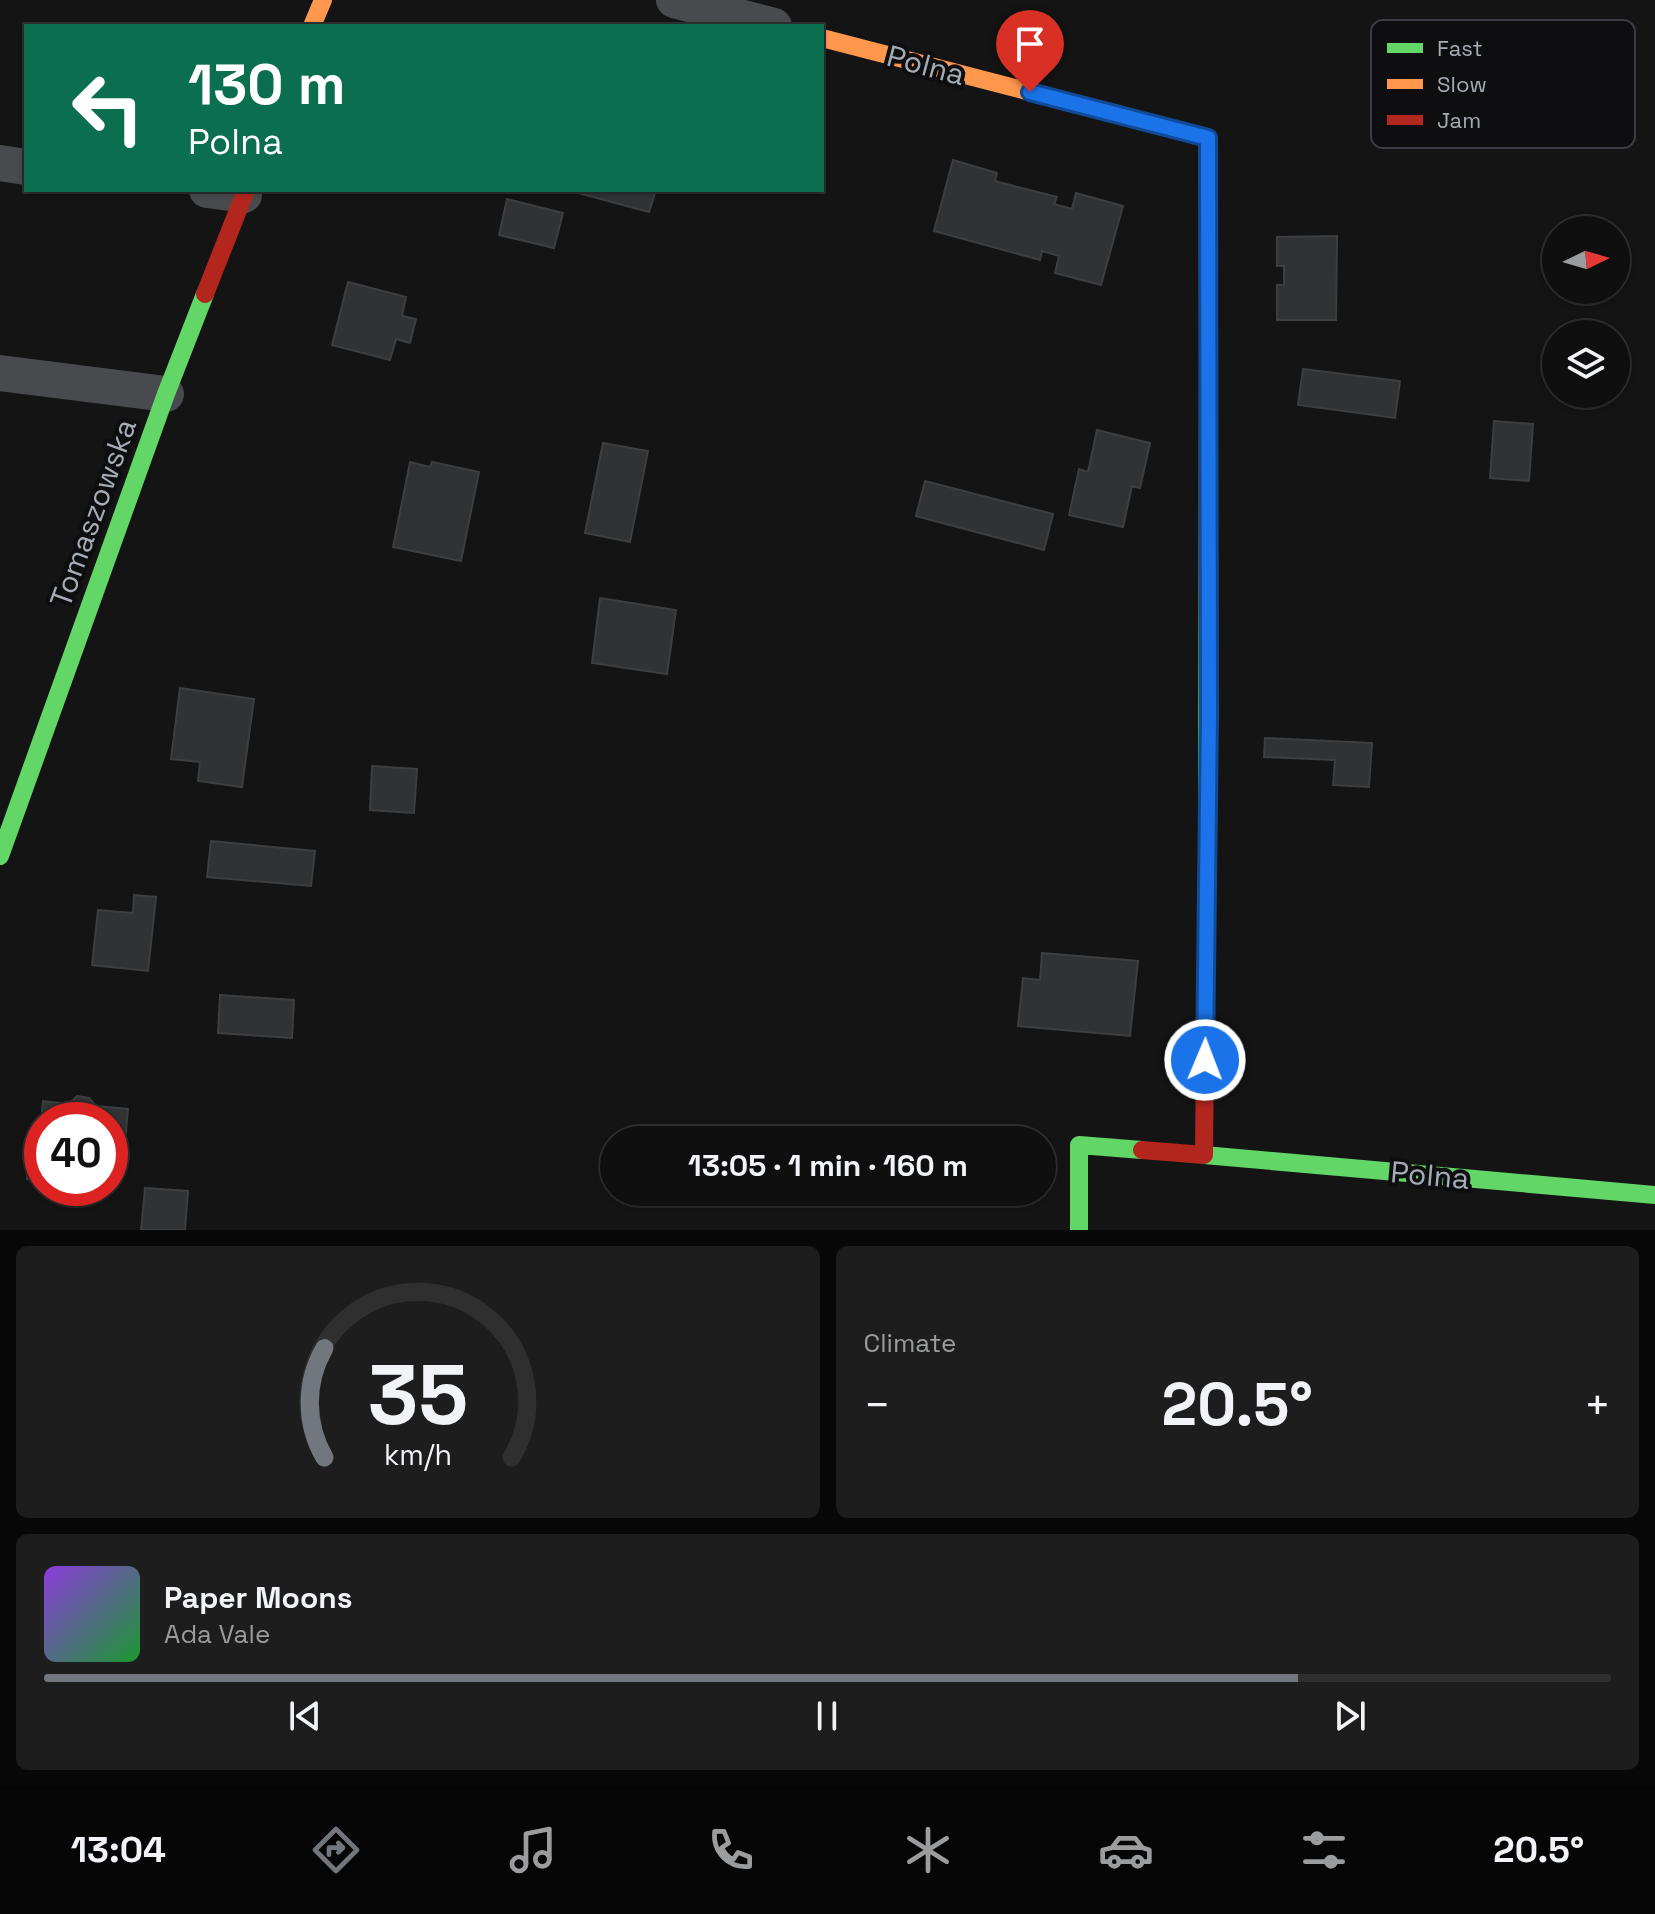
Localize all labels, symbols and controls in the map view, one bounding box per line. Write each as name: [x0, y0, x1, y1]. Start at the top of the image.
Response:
pin: [996, 10, 1064, 92]
legend: [1371, 20, 1635, 148]
icon: arrive: [1008, 22, 1052, 66]
text: Fast: [1437, 34, 1483, 62]
street label: Polna: [883, 36, 969, 94]
text: 130 m: [188, 49, 346, 120]
icon: left: [56, 56, 160, 160]
text: Slow: [1437, 70, 1487, 98]
text: Jam: [1437, 106, 1481, 134]
text: Polna: [188, 119, 283, 165]
north arrow: [1542, 216, 1630, 304]
map controls: [1542, 216, 1630, 408]
button: layers: [1542, 320, 1630, 408]
street label: Tomaszowska: [41, 413, 145, 613]
position arrow: [1163, 1018, 1247, 1102]
speed limit sign: 40: [24, 1102, 128, 1206]
text: 13:05 · 1 min · 160 m: [688, 1146, 968, 1185]
street label: Polna: [1389, 1152, 1471, 1198]
text: Climate: [864, 1326, 956, 1360]
text: 35: [367, 1342, 468, 1448]
text: 20.5°: [1162, 1366, 1313, 1443]
text: −: [864, 1377, 891, 1433]
text: +: [1584, 1377, 1611, 1433]
text: km/h: [384, 1437, 452, 1473]
text: Paper Moons: [164, 1578, 353, 1617]
text: Ada Vale: [164, 1617, 270, 1651]
icon: previous: [283, 1694, 327, 1738]
icon: pause: [805, 1694, 849, 1738]
icon: next: [1328, 1694, 1372, 1738]
icon: directions: [308, 1822, 364, 1878]
icon: music: [505, 1822, 561, 1878]
icon: phone: [703, 1822, 759, 1878]
icon: climate: [900, 1822, 956, 1878]
icon: car: [1098, 1822, 1154, 1878]
icon: filters: [1296, 1822, 1352, 1878]
text: 13:04: [71, 1827, 166, 1873]
text: 20.5°: [1493, 1827, 1584, 1873]

